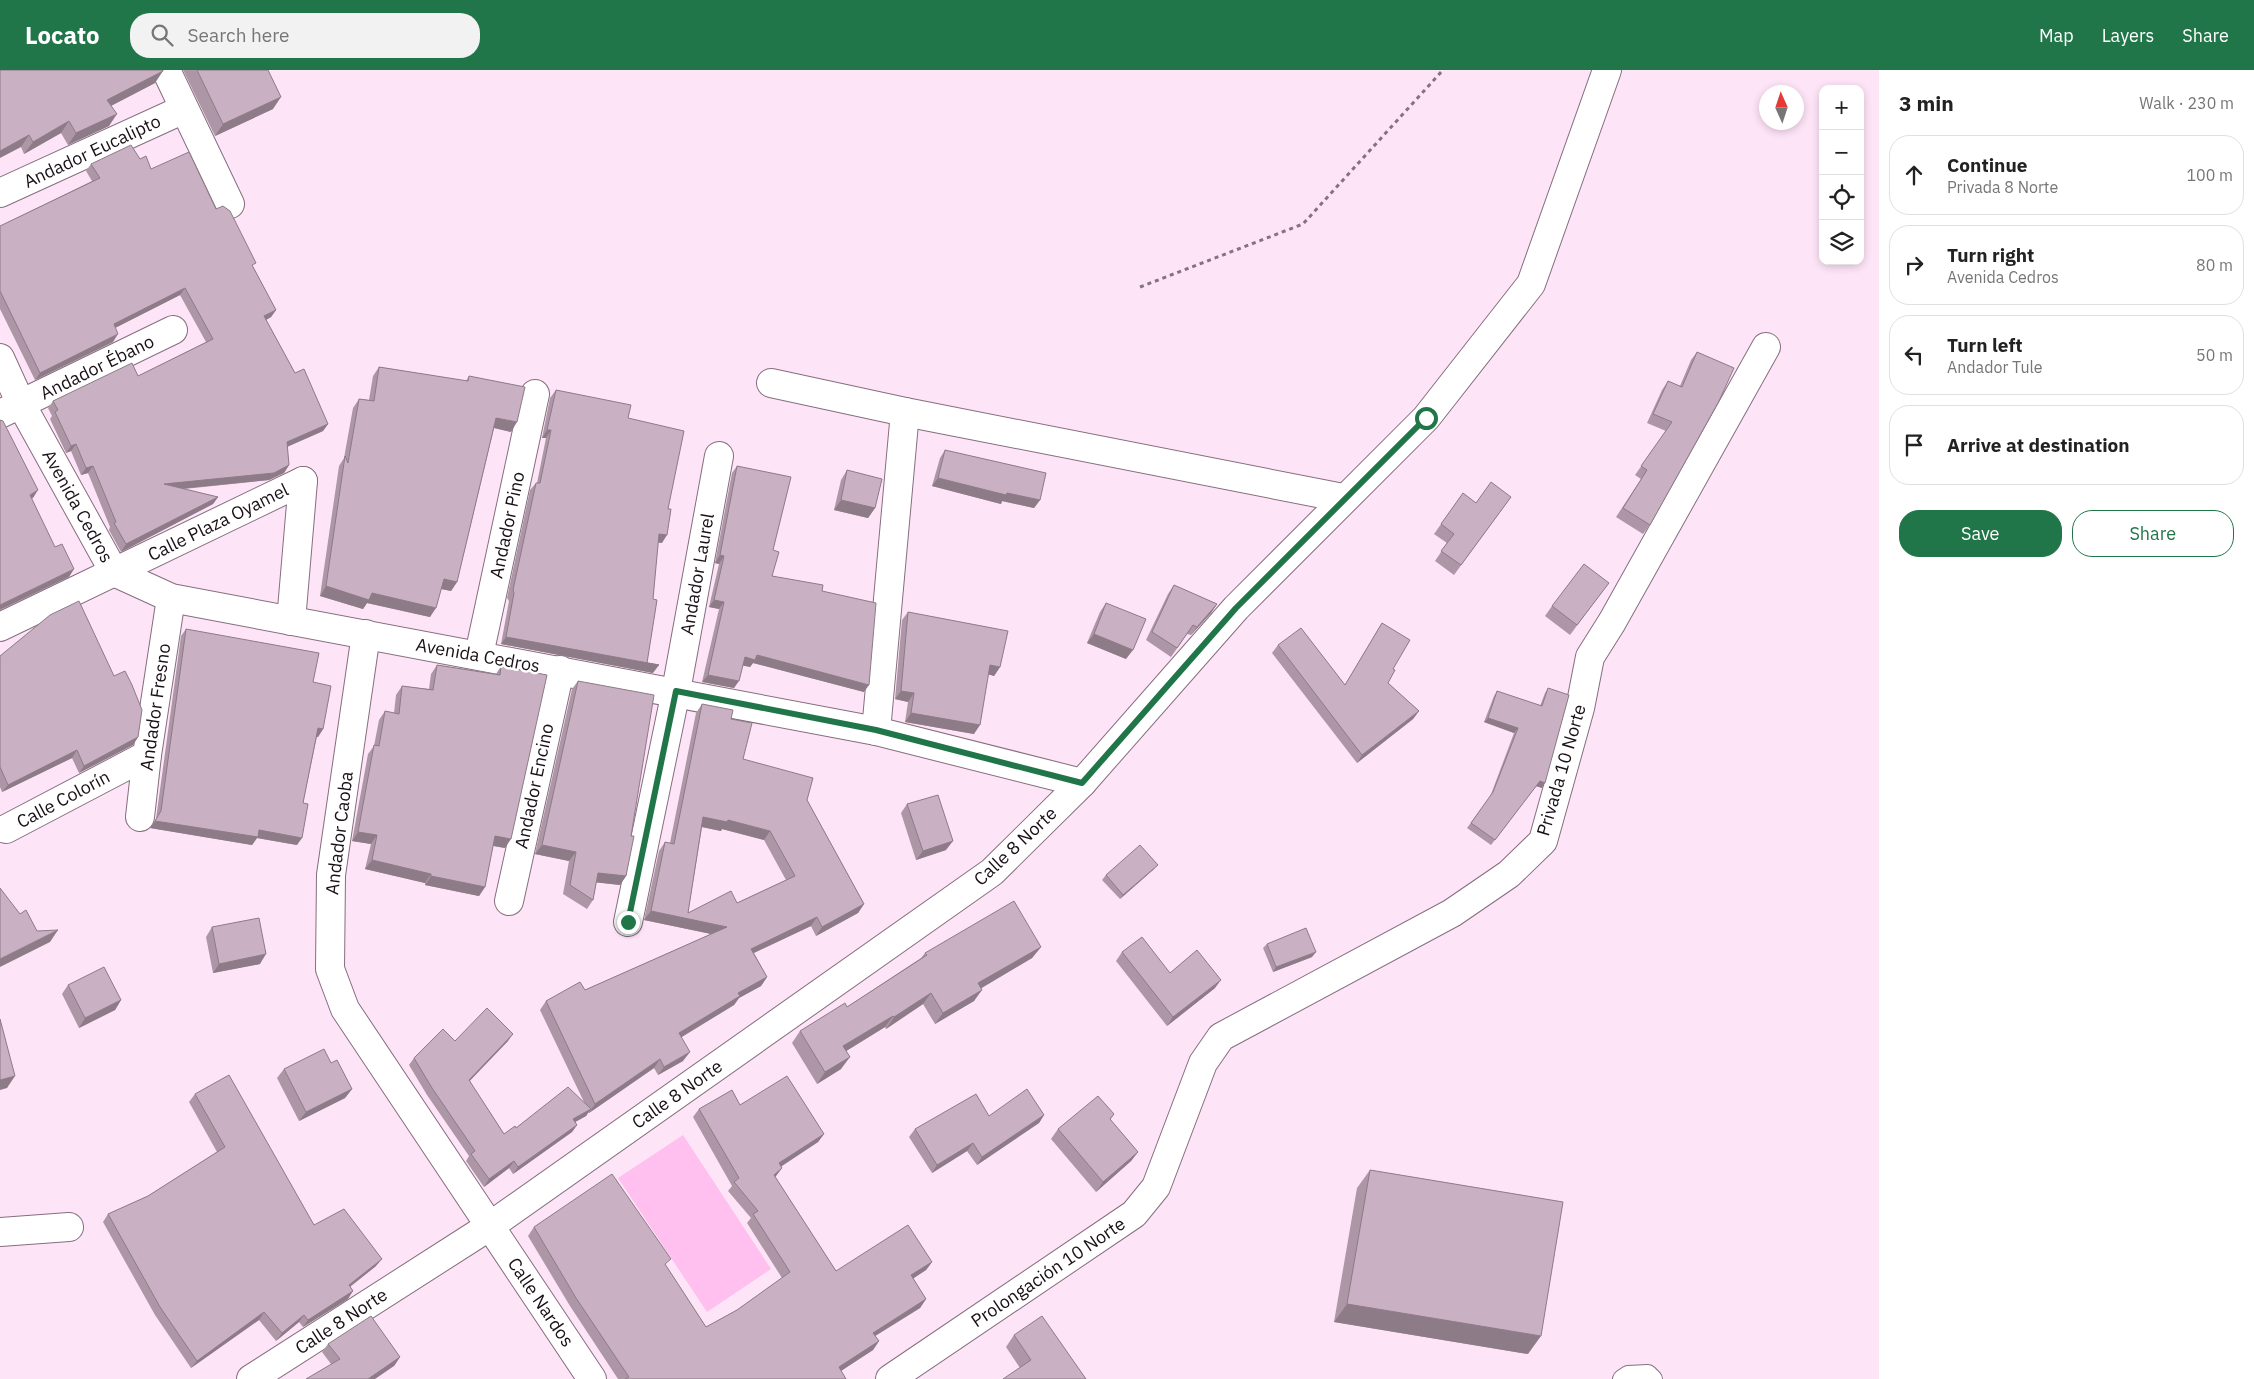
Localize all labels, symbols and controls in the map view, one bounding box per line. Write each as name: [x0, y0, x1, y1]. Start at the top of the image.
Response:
search box: [130, 13, 480, 58]
text: Locato: [25, 19, 100, 51]
icon: search: [148, 21, 176, 49]
text: Search here: [188, 23, 289, 47]
text: Map: [2039, 24, 2074, 47]
text: Layers: [2102, 24, 2154, 47]
text: Share: [2182, 24, 2229, 47]
north arrow: [1759, 85, 1804, 130]
map controls: [1819, 85, 1864, 265]
button: +: [1819, 85, 1864, 130]
text: 3 min: [1899, 89, 1954, 117]
text: Walk · 230 m: [2139, 93, 2234, 113]
street label: Andador Eucalipto: [20, 109, 164, 193]
button: −: [1819, 130, 1864, 175]
text: Continue: [1947, 153, 2027, 177]
icon: ahead: [1900, 161, 1928, 189]
text: 100 m: [2186, 165, 2233, 185]
button: locate: [1819, 175, 1864, 220]
text: Privada 8 Norte: [1947, 177, 2058, 197]
button: layers: [1819, 220, 1864, 265]
text: Turn right: [1947, 243, 2034, 267]
icon: right: [1900, 251, 1928, 279]
text: 80 m: [2196, 255, 2233, 275]
text: Avenida Cedros: [1947, 267, 2059, 287]
street label: Andador Ébano: [36, 329, 158, 405]
text: Turn left: [1947, 333, 2023, 357]
icon: left: [1900, 341, 1928, 369]
text: 50 m: [2196, 345, 2233, 365]
text: Andador Tule: [1947, 357, 2043, 377]
route start: [1415, 407, 1438, 430]
icon: arrive: [1900, 431, 1928, 459]
text: Arrive at destination: [1947, 433, 2130, 457]
street label: Avenida Cedros: [37, 445, 119, 567]
street label: Andador Pino: [484, 469, 530, 581]
street label: Calle Plaza Oyamel: [144, 478, 292, 566]
button: Save: [1899, 510, 2062, 557]
button: Share: [2072, 510, 2234, 557]
street label: Andador Laurel: [675, 511, 719, 637]
street label: Avenida Cedros: [414, 633, 542, 677]
street label: Andador Fresno: [135, 642, 175, 772]
street label: Privada 10 Norte: [1531, 701, 1591, 838]
street label: Andador Encino: [509, 721, 559, 851]
street label: Calle Colorín: [12, 765, 114, 833]
street label: Andador Caoba: [320, 770, 358, 896]
street label: Calle 8 Norte: [969, 802, 1061, 890]
route end: [617, 911, 640, 934]
street label: Calle 8 Norte: [627, 1054, 727, 1134]
street label: Prolongación 10 Norte: [966, 1212, 1130, 1332]
street label: Calle Nardos: [503, 1253, 579, 1351]
street label: Calle 8 Norte: [291, 1283, 392, 1359]

